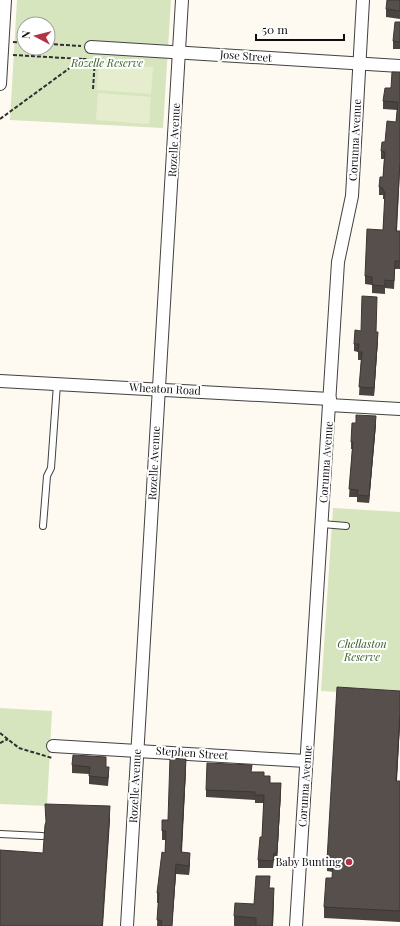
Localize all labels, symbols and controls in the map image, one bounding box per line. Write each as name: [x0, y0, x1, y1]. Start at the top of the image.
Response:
north arrow: [16, 16, 56, 56]
scale bar: [256, 16, 344, 42]
text: 50 m: [262, 21, 288, 37]
text: N: [18, 30, 34, 40]
street label: Jose Street: [218, 46, 273, 65]
park label: Rozelle Reserve: [70, 55, 143, 70]
street label: Corunna Avenue: [345, 98, 364, 181]
street label: Rozelle Avenue: [164, 102, 183, 178]
street label: Wheaton Road: [128, 379, 202, 398]
street label: Corunna Avenue: [315, 420, 336, 503]
street label: Rozelle Avenue: [144, 425, 163, 501]
park label: Chellaston Reserve: [337, 636, 387, 664]
street label: Stephen Street: [155, 742, 229, 763]
street label: Corunna Avenue: [294, 744, 315, 827]
street label: Rozelle Avenue: [125, 748, 144, 824]
place label: Baby Bunting: [275, 854, 341, 869]
marker: Baby Bunting: [344, 857, 354, 867]

